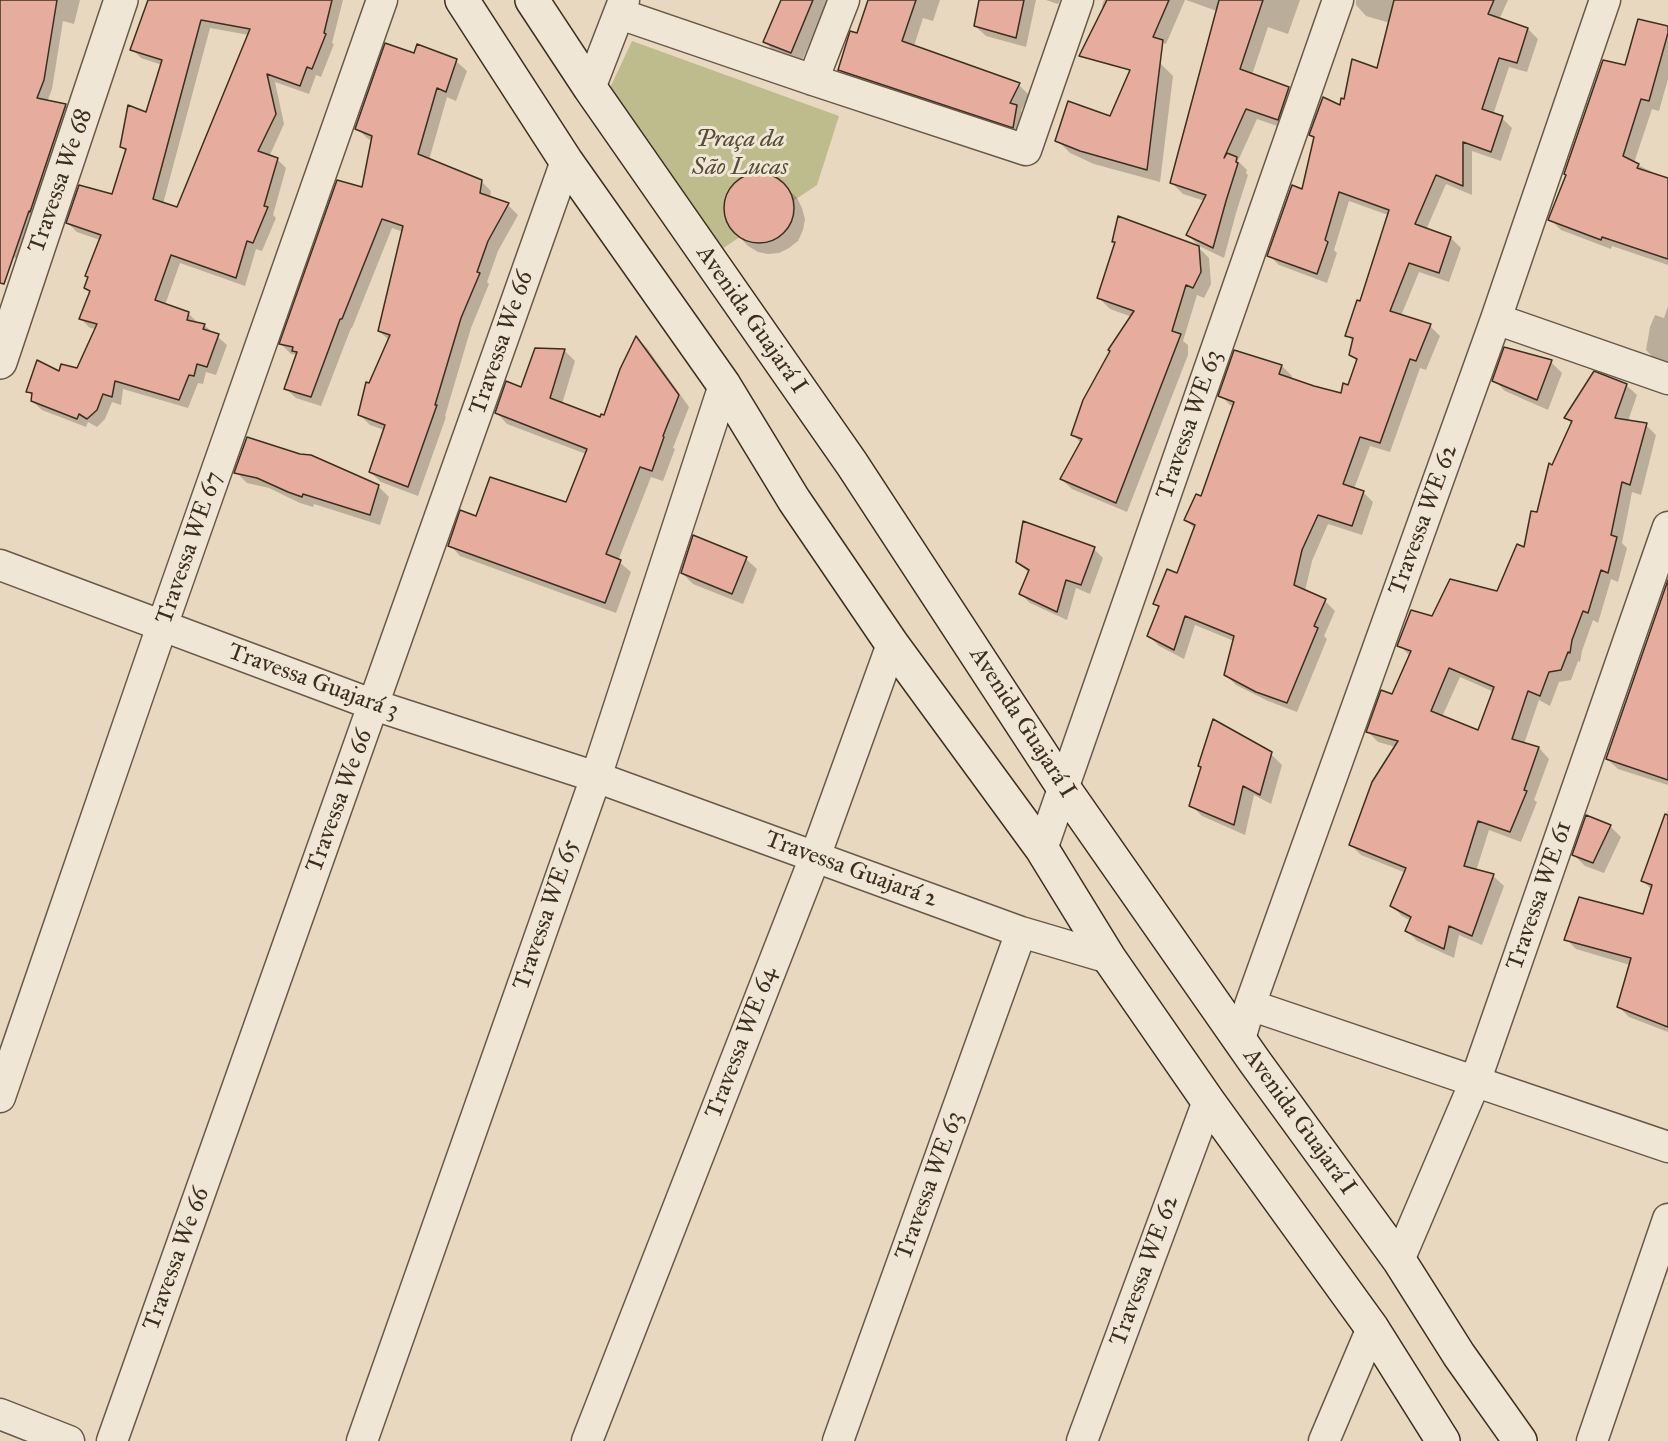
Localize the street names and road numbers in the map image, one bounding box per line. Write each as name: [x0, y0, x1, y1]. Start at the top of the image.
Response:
street label: Travessa We 68: [23, 105, 99, 257]
street label: Avenida Guajará I: [689, 240, 813, 400]
street label: Travessa We 66: [464, 267, 540, 419]
street label: Travessa WE 63: [1151, 347, 1229, 503]
street label: Travessa WE 62: [1383, 441, 1465, 599]
street label: Travessa WE 67: [150, 468, 230, 628]
street label: Travessa Guajará 3: [224, 638, 402, 726]
street label: Avenida Guajará I: [962, 642, 1082, 804]
street label: Travessa We 66: [301, 725, 379, 877]
street label: Travessa WE 61: [1501, 818, 1579, 974]
street label: Travessa Guajará 2: [761, 825, 941, 915]
street label: Travessa WE 65: [508, 836, 586, 994]
street label: Travessa WE 64: [700, 963, 784, 1123]
street label: Avenida Guajará I: [1236, 1043, 1362, 1201]
street label: Travessa WE 63: [890, 1108, 970, 1264]
street label: Travessa We 66: [138, 1183, 216, 1335]
street label: Travessa WE 62: [1104, 1192, 1186, 1350]

